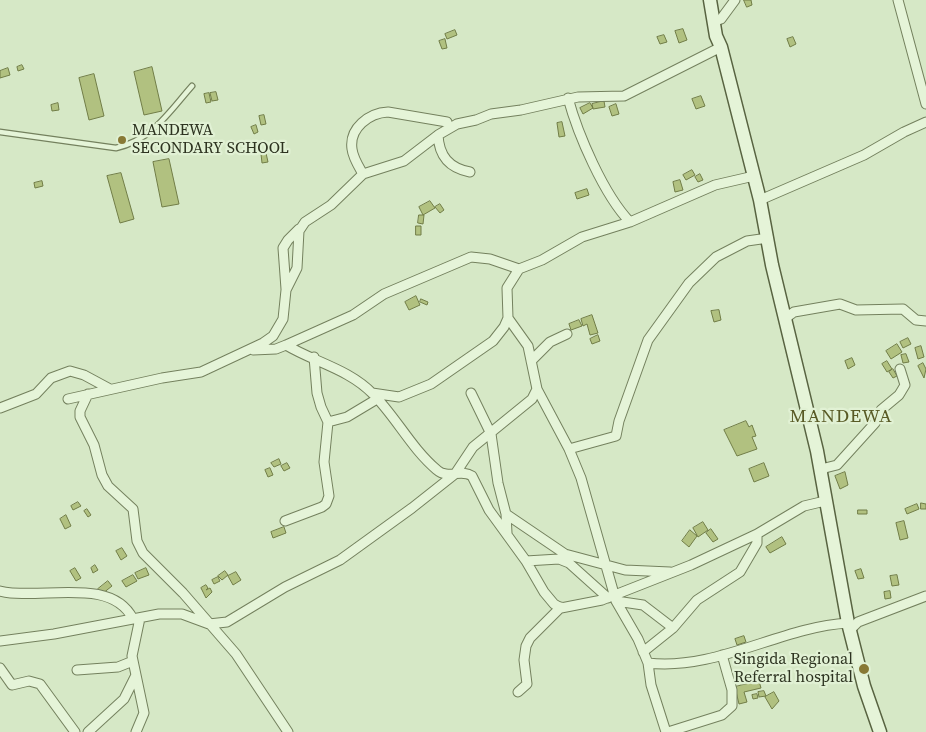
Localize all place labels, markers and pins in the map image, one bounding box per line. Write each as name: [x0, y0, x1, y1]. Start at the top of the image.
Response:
place label: MANDEWA SECONDARY SCHOOL: [132, 121, 289, 159]
marker: MANDEWA SECONDARY SCHOOL: [116, 134, 128, 146]
place label: Singida Regional Referral hospital: [734, 650, 853, 688]
marker: Singida Regional Referral hospital: [857, 662, 871, 676]

